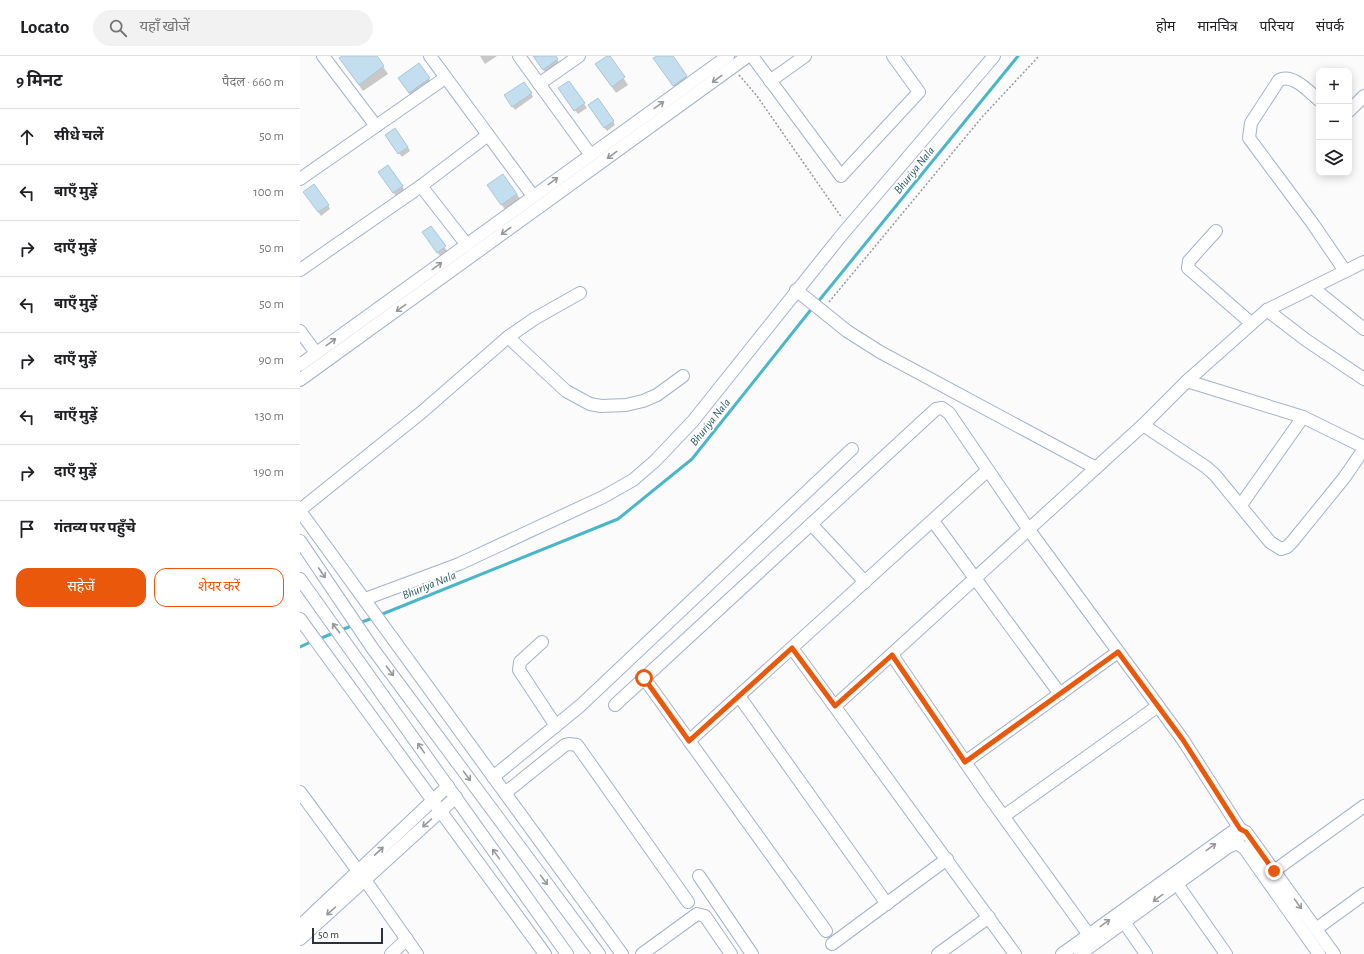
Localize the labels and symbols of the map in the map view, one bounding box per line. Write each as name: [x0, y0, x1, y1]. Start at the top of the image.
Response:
one-way arrow: [712, 75, 723, 83]
one-way arrow: [653, 101, 664, 109]
water label: Bhuriya Nala: [891, 144, 937, 196]
one-way arrow: [607, 151, 618, 160]
one-way arrow: [548, 177, 559, 185]
one-way arrow: [501, 227, 512, 236]
one-way arrow: [432, 262, 443, 270]
one-way arrow: [396, 303, 407, 312]
one-way arrow: [326, 338, 337, 346]
water label: Bhuriya Nala: [687, 396, 733, 448]
one-way arrow: [318, 568, 326, 579]
water label: Bhuriya Nala: [400, 569, 458, 601]
one-way arrow: [332, 623, 340, 634]
one-way arrow: [386, 666, 394, 677]
route start: [635, 669, 653, 687]
one-way arrow: [417, 742, 425, 753]
one-way arrow: [463, 770, 471, 781]
one-way arrow: [422, 818, 432, 828]
one-way arrow: [1205, 843, 1216, 852]
one-way arrow: [374, 847, 384, 856]
one-way arrow: [492, 848, 500, 859]
route end: [1265, 862, 1283, 880]
one-way arrow: [540, 875, 549, 886]
one-way arrow: [1153, 893, 1164, 902]
one-way arrow: [1294, 898, 1302, 909]
one-way arrow: [326, 906, 336, 916]
one-way arrow: [1100, 919, 1111, 927]
scale bar: [312, 926, 383, 945]

